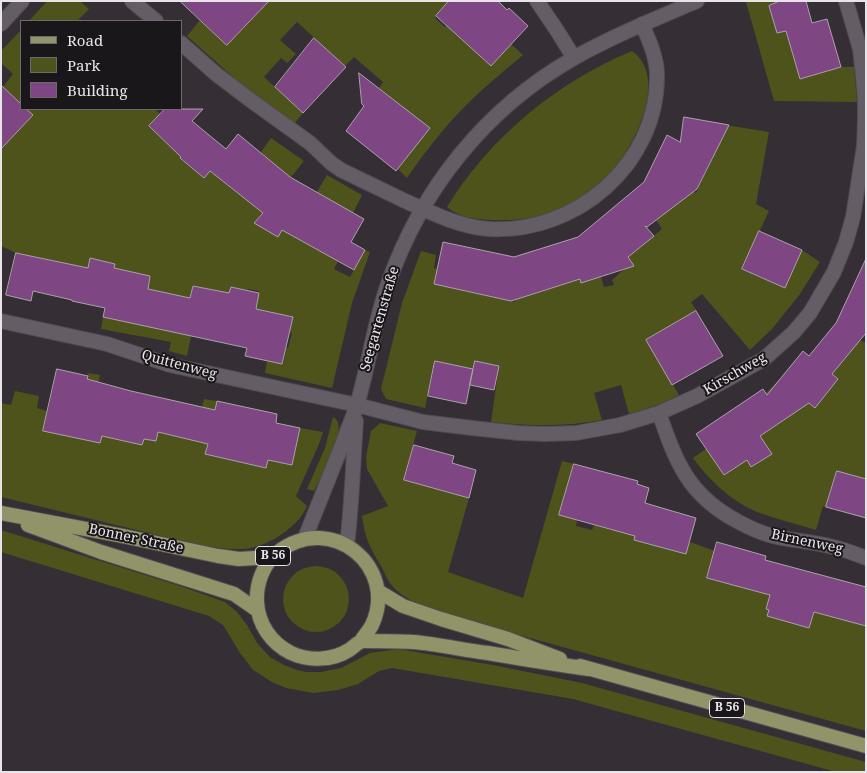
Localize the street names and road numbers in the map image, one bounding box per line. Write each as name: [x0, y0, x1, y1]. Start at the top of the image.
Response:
street label: Seegartenstraße: [357, 265, 403, 373]
street label: Quittenweg: [140, 347, 218, 383]
street label: Kirschweg: [700, 349, 770, 399]
street label: Bonner Straße: [87, 521, 185, 557]
street label: Birnenweg: [770, 526, 844, 558]
road number: B 56: [256, 546, 290, 566]
road number: B 56: [710, 698, 744, 718]

